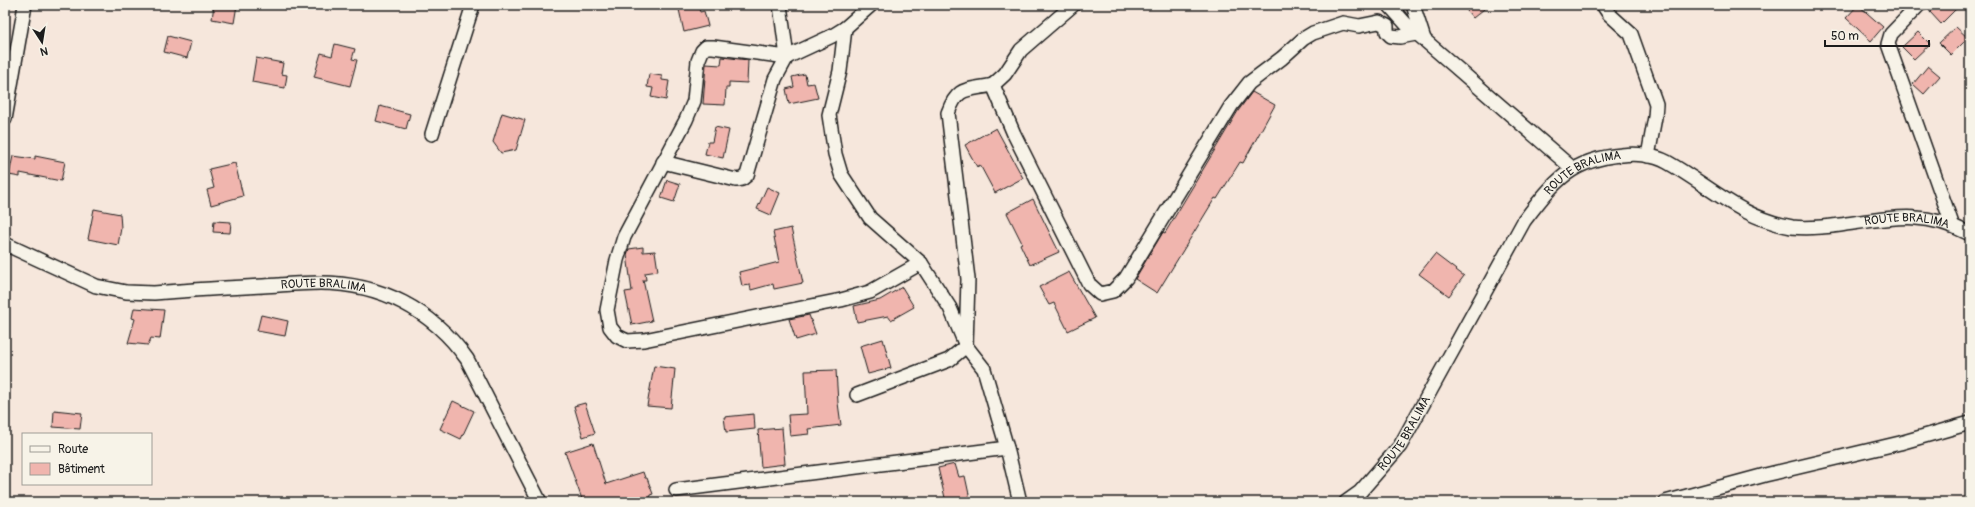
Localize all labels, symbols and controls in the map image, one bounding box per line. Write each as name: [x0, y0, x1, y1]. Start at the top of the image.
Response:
north arrow: [22, 22, 62, 62]
scale bar: [1825, 22, 1929, 48]
text: 50 m: [1831, 29, 1859, 44]
text: N: [38, 44, 49, 59]
street label: ROUTE BRALIMA: [1541, 148, 1622, 198]
street label: ROUTE BRALIMA: [1863, 210, 1952, 232]
street label: ROUTE BRALIMA: [280, 275, 368, 296]
street label: ROUTE BRALIMA: [1374, 393, 1434, 474]
legend: [22, 433, 152, 485]
text: Route: [58, 442, 88, 457]
text: Bâtiment: [58, 462, 105, 477]

